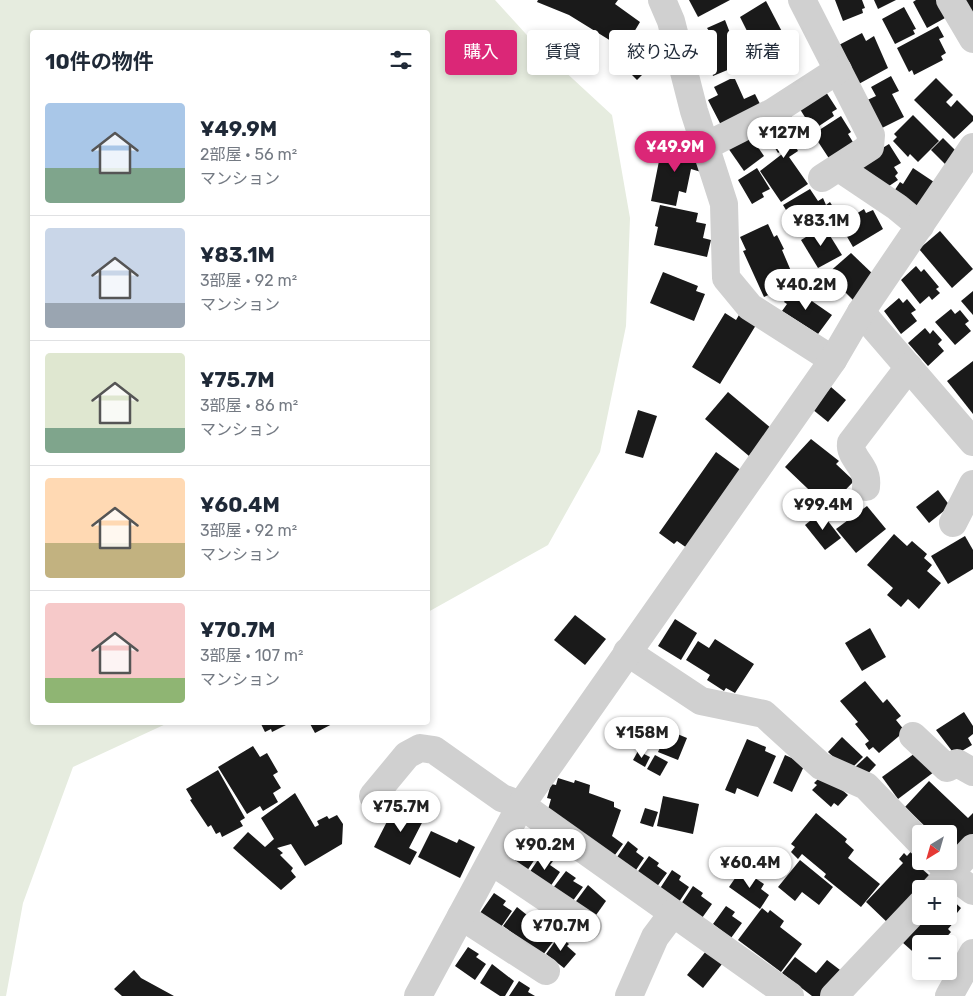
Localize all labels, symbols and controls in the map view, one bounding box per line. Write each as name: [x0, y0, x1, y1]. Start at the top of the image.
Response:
chip: 購入: [445, 30, 517, 75]
chip: 賃貸: [527, 30, 599, 75]
chip: 絞り込み: [609, 30, 717, 75]
chip: 新着: [727, 30, 799, 75]
icon: filters: [387, 46, 415, 74]
text: 10件の物件: [45, 49, 154, 74]
text: ¥49.9M: [200, 116, 277, 141]
pin: ¥127M: [749, 116, 819, 159]
icon: home: [85, 123, 145, 183]
text: ¥127M: [758, 123, 810, 142]
pin: ¥49.9M: [634, 130, 716, 173]
text: ¥49.9M: [646, 137, 704, 156]
text: 2部屋 · 56 m²: [200, 145, 297, 164]
text: マンション: [200, 169, 280, 188]
pin: ¥83.1M: [780, 204, 862, 247]
text: ¥83.1M: [792, 211, 850, 230]
text: ¥83.1M: [200, 242, 275, 267]
icon: home: [85, 248, 145, 308]
pin: ¥40.2M: [765, 268, 847, 311]
text: 3部屋 · 92 m²: [200, 271, 297, 290]
text: ¥40.2M: [776, 275, 836, 294]
text: マンション: [200, 295, 280, 314]
text: ¥75.7M: [200, 367, 275, 392]
icon: home: [85, 373, 145, 433]
text: 3部屋 · 86 m²: [200, 396, 298, 415]
text: マンション: [200, 420, 280, 439]
pin: ¥99.4M: [782, 488, 864, 531]
text: ¥60.4M: [200, 492, 280, 517]
text: ¥99.4M: [793, 495, 853, 514]
icon: home: [85, 498, 145, 558]
text: 3部屋 · 92 m²: [200, 521, 297, 540]
text: マンション: [200, 545, 280, 564]
text: ¥70.7M: [200, 617, 275, 642]
icon: home: [85, 623, 145, 683]
text: 3部屋 · 107 m²: [200, 646, 304, 665]
text: マンション: [200, 670, 280, 689]
pin: ¥158M: [607, 716, 677, 759]
text: ¥158M: [615, 723, 669, 742]
pin: ¥75.7M: [360, 790, 442, 833]
text: ¥75.7M: [373, 797, 429, 816]
north arrow: [912, 825, 958, 870]
map controls: [912, 825, 957, 980]
pin: ¥90.2M: [504, 828, 586, 871]
text: ¥90.2M: [515, 835, 575, 854]
pin: ¥60.4M: [709, 846, 791, 889]
text: ¥60.4M: [720, 853, 780, 872]
button: +: [912, 880, 957, 925]
pin: ¥70.7M: [520, 910, 602, 952]
text: ¥70.7M: [532, 916, 590, 935]
button: −: [912, 935, 957, 980]

